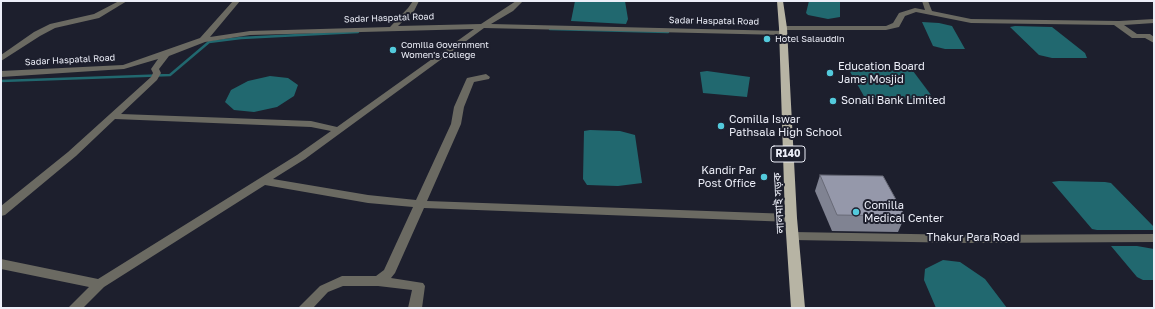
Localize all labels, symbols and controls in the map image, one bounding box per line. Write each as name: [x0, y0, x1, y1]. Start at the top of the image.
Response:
street label: Sadar Haspatal Road: [344, 11, 434, 25]
street label: Sadar Haspatal Road: [669, 15, 759, 27]
marker: Hotel Salauddin: [762, 34, 772, 44]
place label: Hotel Salauddin: [775, 34, 844, 44]
place label: Comilla Government Women's College: [401, 40, 489, 61]
marker: Comilla Government Women's College: [388, 45, 398, 55]
street label: Sadar Haspatal Road: [25, 52, 115, 68]
place label: Education Board Jame Mosjid: [838, 60, 925, 86]
marker: Education Board Jame Mosjid: [825, 68, 835, 78]
place label: Sonali Bank Limited: [841, 94, 946, 108]
marker: Sonali Bank Limited: [828, 96, 838, 106]
place label: Comilla Iswar Pathsala High School: [729, 113, 842, 139]
marker: Comilla Iswar Pathsala High School: [716, 121, 726, 131]
road number: R140: [771, 146, 805, 162]
place label: Kandir Par Post Office: [698, 164, 756, 190]
marker: Kandir Par Post Office: [759, 172, 769, 182]
street label: লালমাই সড়ক: [771, 172, 787, 234]
place label: Comilla Medical Center: [864, 199, 944, 225]
marker: Comilla Medical Center: [851, 207, 861, 217]
street label: Thakur Para Road: [926, 231, 1020, 245]

